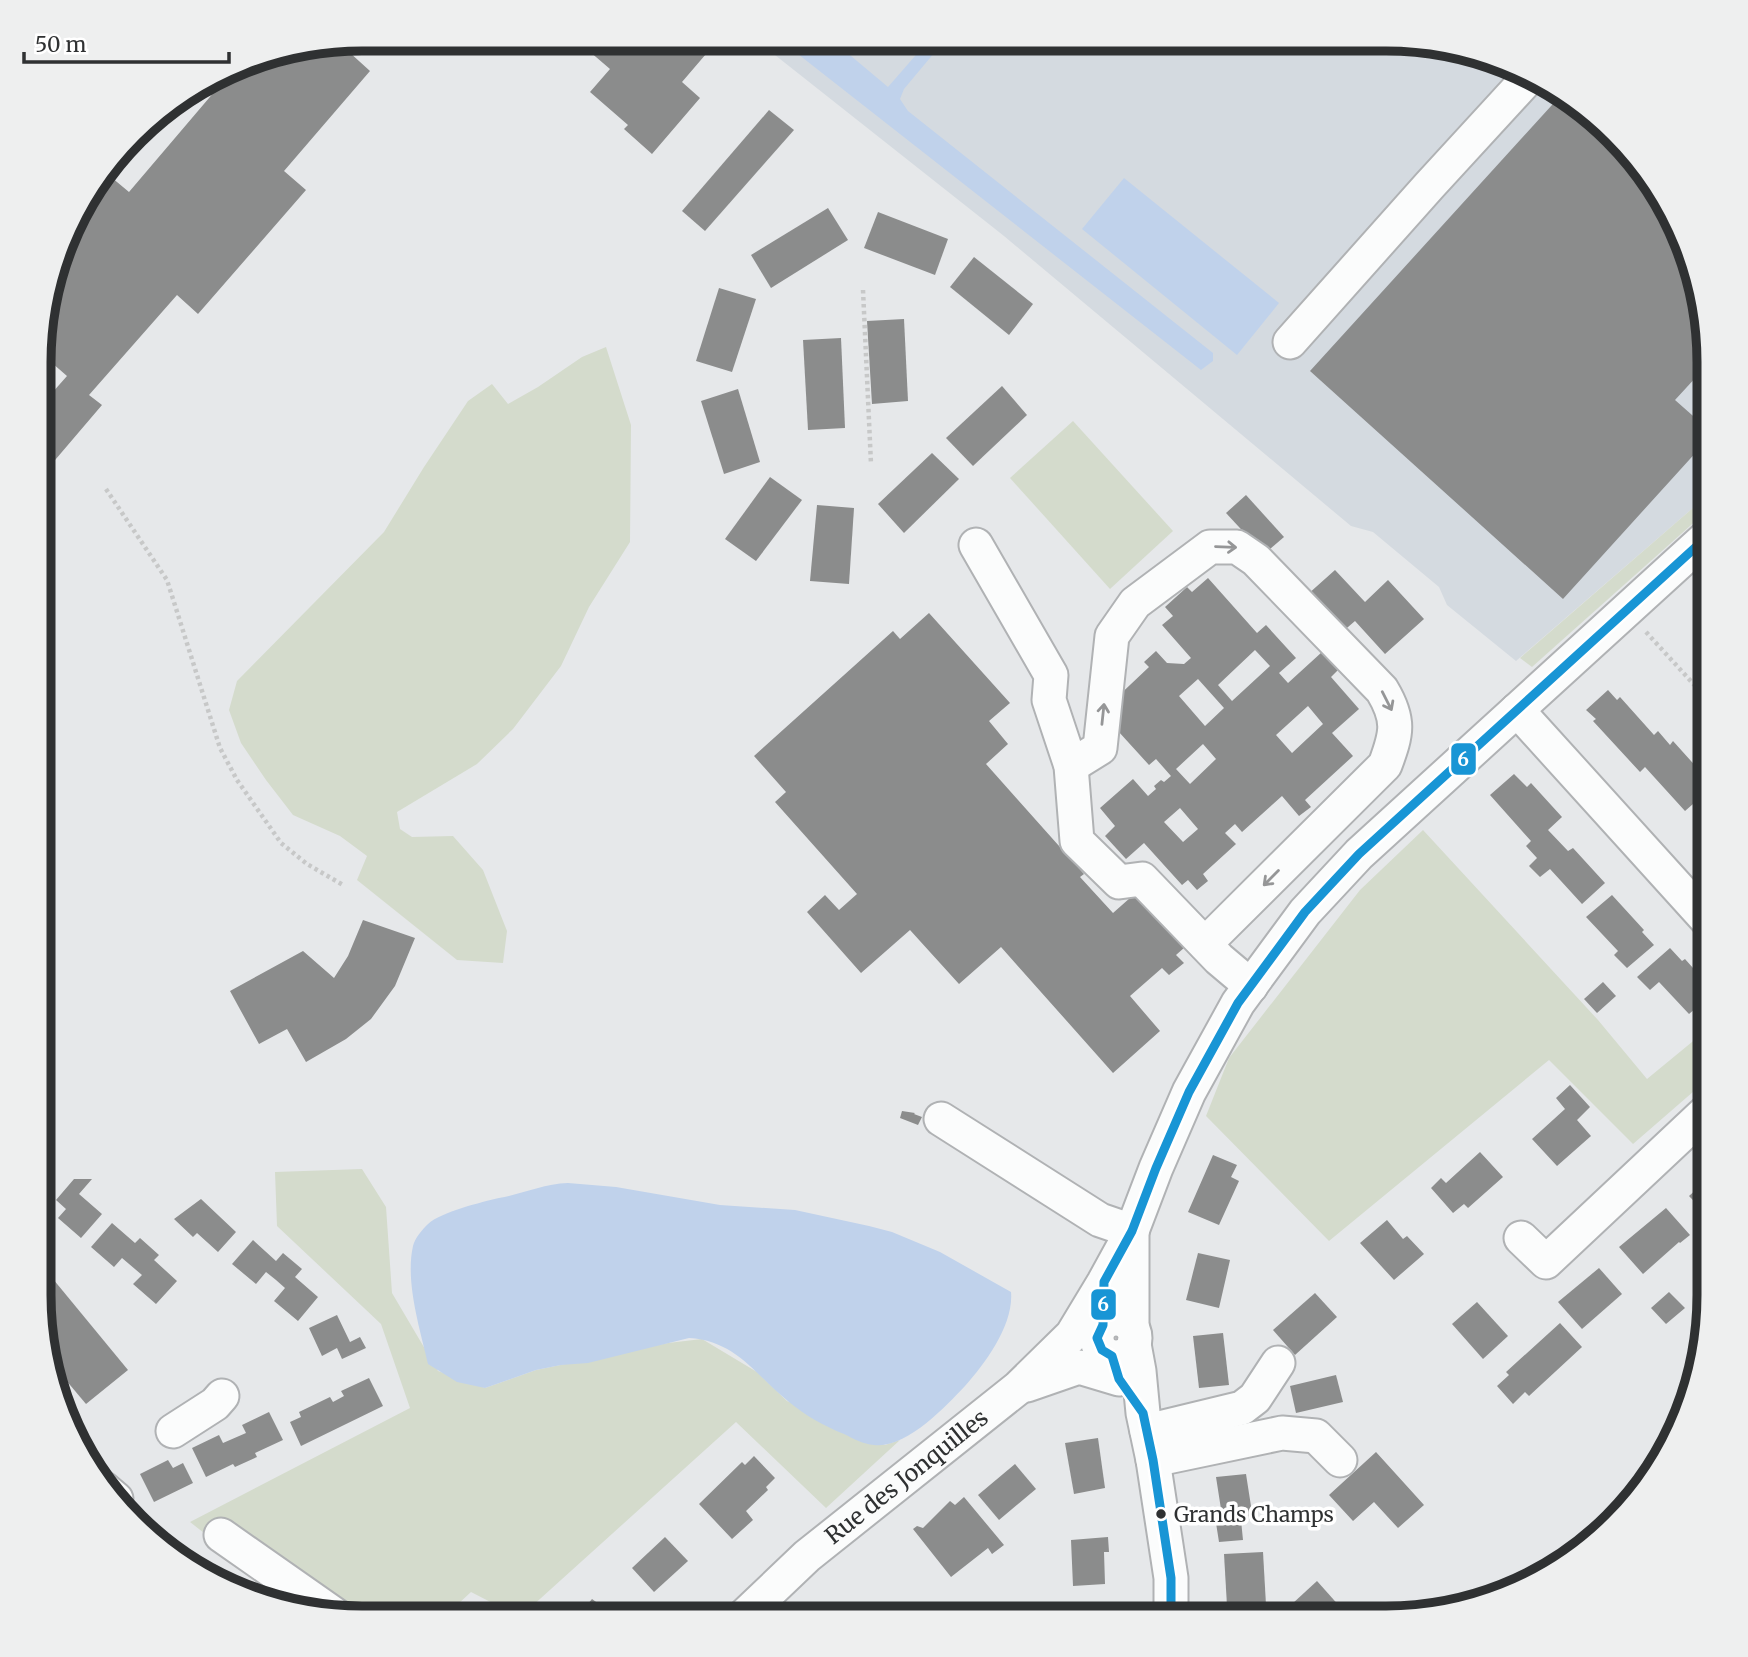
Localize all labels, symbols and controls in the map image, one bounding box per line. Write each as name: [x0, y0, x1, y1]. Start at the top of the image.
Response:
scale bar: [24, 21, 229, 65]
text: 50 m: [35, 31, 86, 58]
one-way arrow: [1214, 541, 1237, 554]
one-way arrow: [1381, 690, 1395, 711]
one-way arrow: [1097, 703, 1110, 725]
line badge: 6: [1450, 742, 1477, 776]
text: 6: [1457, 747, 1469, 771]
one-way arrow: [1263, 869, 1280, 886]
line badge: 6: [1090, 1288, 1117, 1321]
text: 6: [1097, 1292, 1109, 1316]
street label: Rue des Jonquilles: [819, 1403, 993, 1550]
place label: Grands Champs: [1174, 1501, 1334, 1528]
marker: Grands Champs: [1154, 1507, 1168, 1521]

